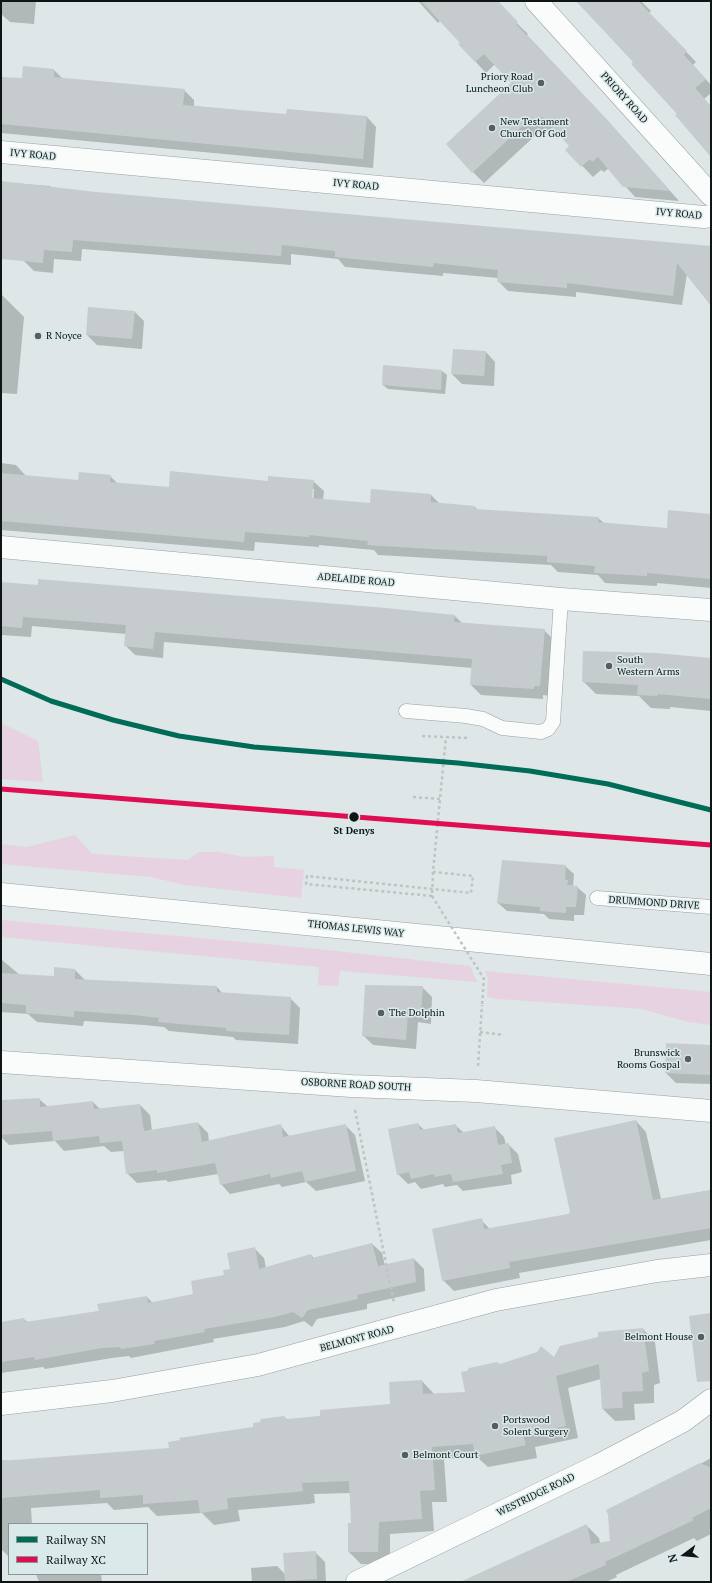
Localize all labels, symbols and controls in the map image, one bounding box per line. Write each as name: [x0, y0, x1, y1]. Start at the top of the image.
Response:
street label: PRIORY ROAD: [598, 70, 650, 126]
place label: Priory Road Luncheon Club: [466, 71, 533, 94]
marker: Priory Road Luncheon Club: [536, 78, 546, 88]
place label: New Testament Church Of God: [500, 116, 569, 140]
marker: New Testament Church Of God: [487, 123, 497, 133]
street label: IVY ROAD: [10, 147, 56, 163]
street label: IVY ROAD: [333, 177, 379, 193]
street label: IVY ROAD: [656, 206, 702, 222]
place label: R Noyce: [46, 330, 82, 342]
marker: R Noyce: [33, 331, 43, 341]
street label: ADELAIDE ROAD: [317, 571, 395, 589]
place label: South Western Arms: [617, 654, 680, 678]
marker: South Western Arms: [604, 661, 614, 671]
marker: St Denys: [347, 810, 361, 824]
place label: St Denys: [333, 825, 375, 837]
street label: DRUMMOND DRIVE: [608, 894, 700, 912]
street label: THOMAS LEWIS WAY: [307, 918, 405, 940]
place label: The Dolphin: [389, 1007, 445, 1019]
marker: The Dolphin: [376, 1008, 386, 1018]
place label: Brunswick Rooms Gospal: [617, 1047, 680, 1070]
marker: Brunswick Rooms Gospal: [683, 1054, 693, 1064]
street label: OSBORNE ROAD SOUTH: [301, 1076, 411, 1094]
street label: BELMONT ROAD: [319, 1323, 395, 1355]
place label: Belmont House: [625, 1331, 693, 1343]
marker: Belmont House: [696, 1332, 706, 1342]
place label: Portswood Solent Surgery: [503, 1414, 568, 1438]
marker: Portswood Solent Surgery: [490, 1421, 500, 1431]
place label: Belmont Court: [413, 1449, 478, 1461]
marker: Belmont Court: [400, 1450, 410, 1460]
street label: WESTRIDGE ROAD: [495, 1471, 577, 1519]
legend: [8, 1523, 148, 1575]
text: Railway SN: [46, 1532, 106, 1547]
north arrow: [664, 1535, 704, 1575]
text: Railway XC: [46, 1552, 106, 1567]
text: N: [665, 1552, 680, 1564]

